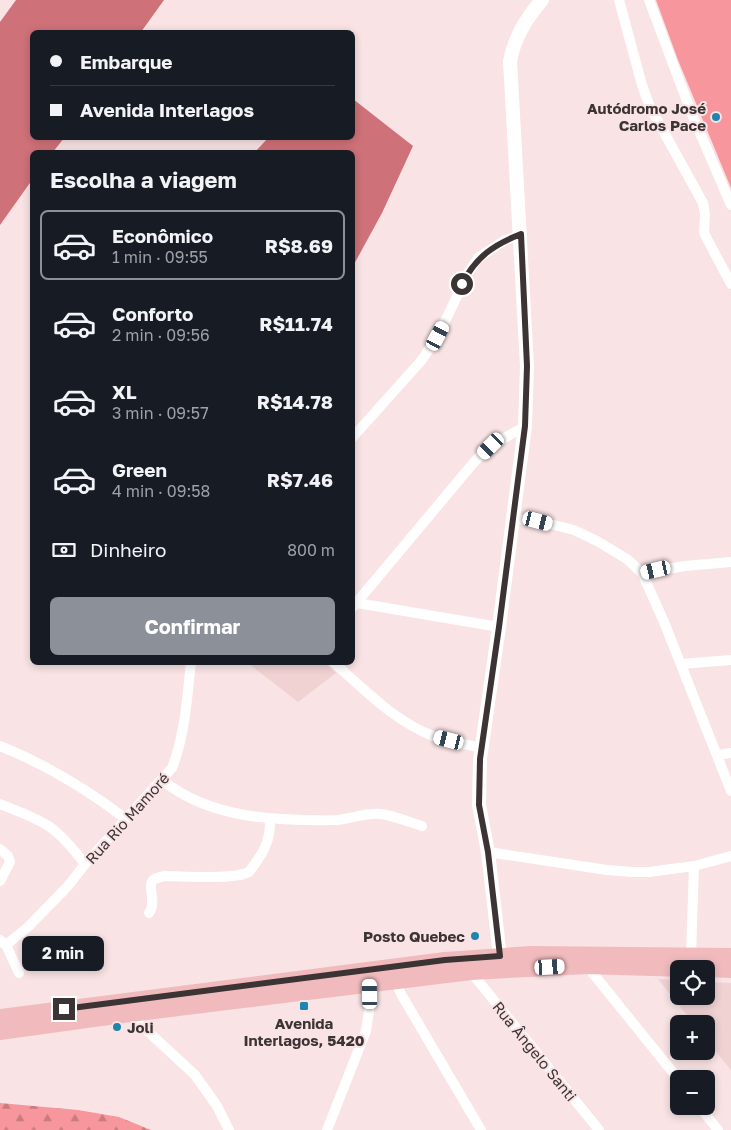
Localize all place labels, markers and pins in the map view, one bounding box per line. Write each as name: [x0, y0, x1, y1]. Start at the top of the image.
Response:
place label: Autódromo José Carlos Pace: [587, 99, 706, 134]
marker: Autódromo José Carlos Pace: [710, 111, 722, 123]
place label: Posto Quebec: [363, 927, 465, 945]
marker: Posto Quebec: [469, 930, 481, 942]
marker: Avenida Interlagos, 5420: [298, 1000, 310, 1012]
place label: Avenida Interlagos, 5420: [243, 1014, 365, 1049]
place label: Joli: [127, 1018, 154, 1036]
marker: Joli: [111, 1021, 123, 1033]

